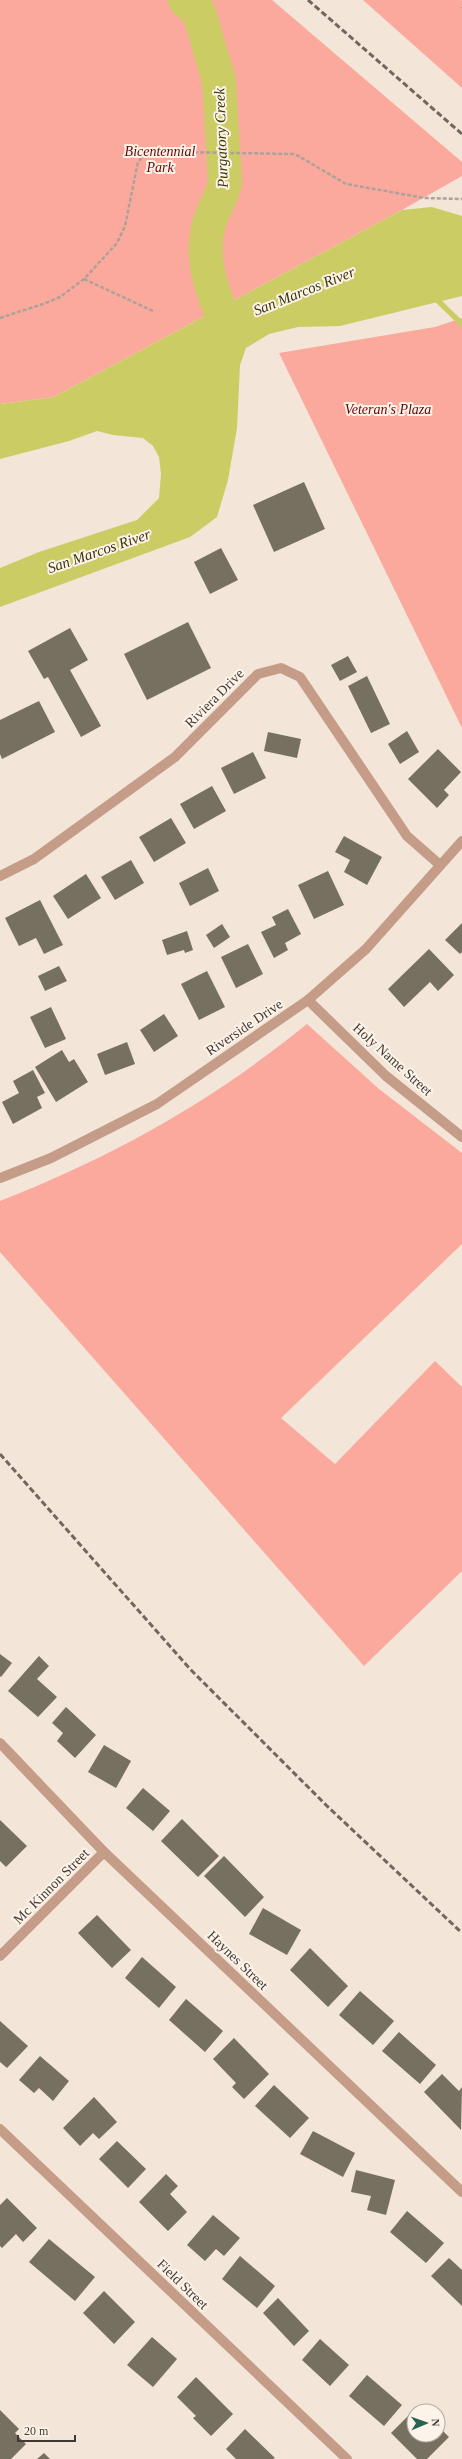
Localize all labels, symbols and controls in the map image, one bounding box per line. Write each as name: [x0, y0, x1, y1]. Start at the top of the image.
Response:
water label: Purgatory Creek: [211, 87, 231, 189]
park label: Bicentennial Park: [125, 144, 195, 175]
water label: San Marcos River: [251, 263, 357, 319]
park label: Veteran's Plaza: [345, 402, 431, 417]
water label: San Marcos River: [45, 526, 153, 576]
street label: Riviera Drive: [182, 666, 247, 731]
street label: Riverside Drive: [203, 996, 285, 1059]
street label: Holy Name Street: [350, 1020, 435, 1099]
street label: Mc Kinnon Street: [11, 1846, 92, 1927]
street label: Haynes Street: [204, 1928, 271, 1993]
street label: Field Street: [154, 2256, 211, 2312]
north arrow: [406, 2403, 446, 2443]
scale bar: [18, 2417, 75, 2443]
text: N: [430, 2418, 442, 2427]
text: 20 m: [24, 2424, 49, 2438]

